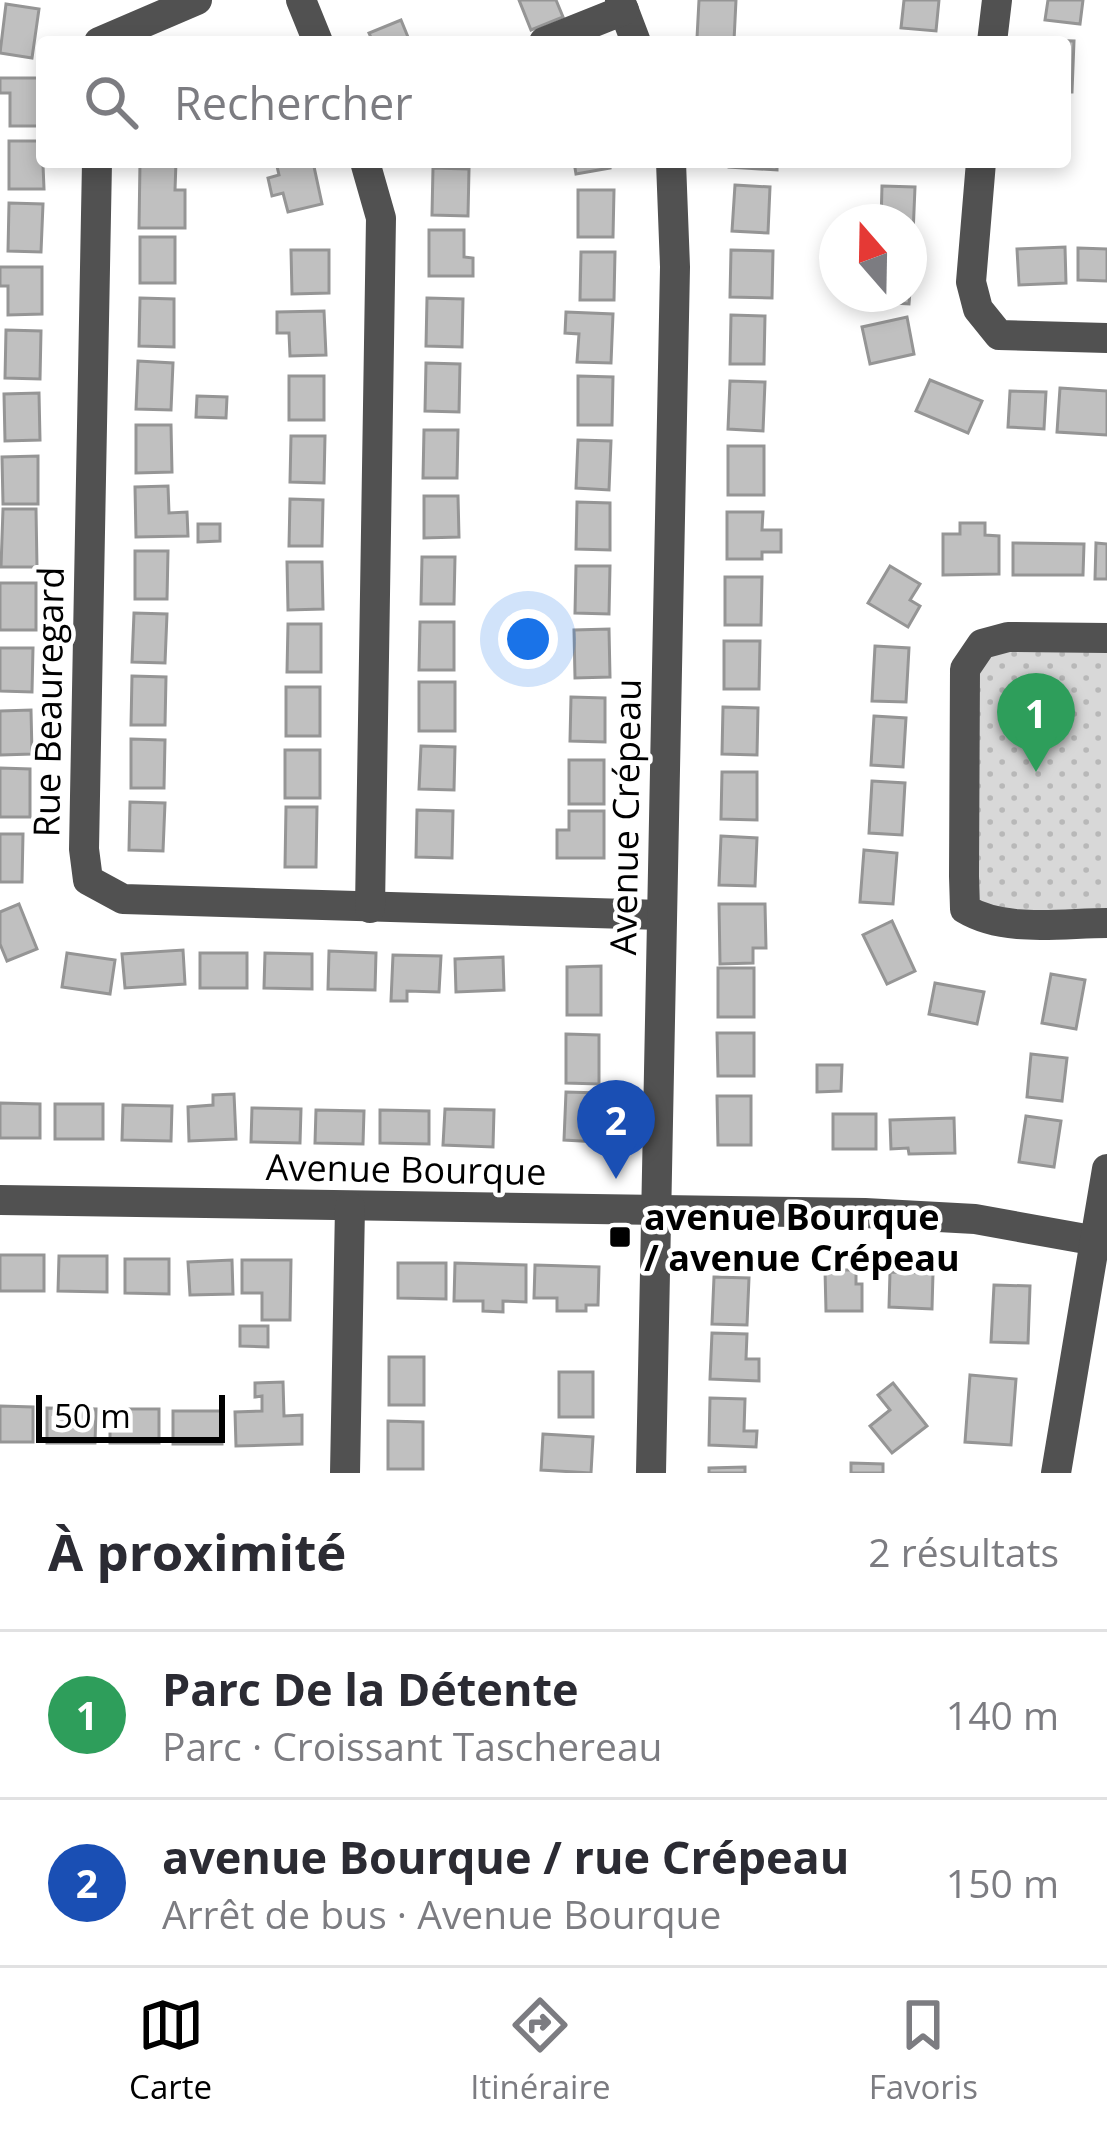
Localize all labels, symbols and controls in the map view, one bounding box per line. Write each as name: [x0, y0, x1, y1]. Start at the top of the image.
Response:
search box: [36, 36, 1071, 168]
icon: search: [78, 69, 144, 135]
text: Rechercher: [174, 72, 413, 133]
north arrow: [819, 204, 927, 312]
street label: Rue Beauregard: [21, 566, 75, 838]
your location: [498, 609, 558, 669]
pin: 1: [997, 673, 1075, 772]
street label: Avenue Crépeau: [598, 678, 652, 956]
pin: 2: [577, 1080, 655, 1179]
street label: Avenue Bourque: [265, 1142, 547, 1196]
place label: avenue Bourque / avenue Crépeau: [644, 1192, 960, 1282]
marker: avenue Bourque / avenue Crépeau: [607, 1224, 633, 1250]
scale bar: [36, 1389, 225, 1442]
text: 50 m: [54, 1393, 131, 1438]
text: À proximité: [48, 1516, 346, 1586]
text: 2 résultats: [868, 1525, 1059, 1578]
text: Parc De la Détente: [162, 1658, 579, 1719]
text: 1: [76, 1688, 98, 1741]
text: 140 m: [946, 1688, 1059, 1741]
text: Parc · Croissant Taschereau: [162, 1719, 663, 1772]
text: avenue Bourque / rue Crépeau: [162, 1826, 849, 1887]
text: 2: [76, 1856, 98, 1909]
text: 150 m: [946, 1856, 1059, 1909]
text: Arrêt de bus · Avenue Bourque: [162, 1887, 721, 1940]
tab: Carte: [129, 1992, 212, 2109]
tab: Itinéraire: [470, 1992, 610, 2109]
tab: Favoris: [869, 1992, 978, 2109]

